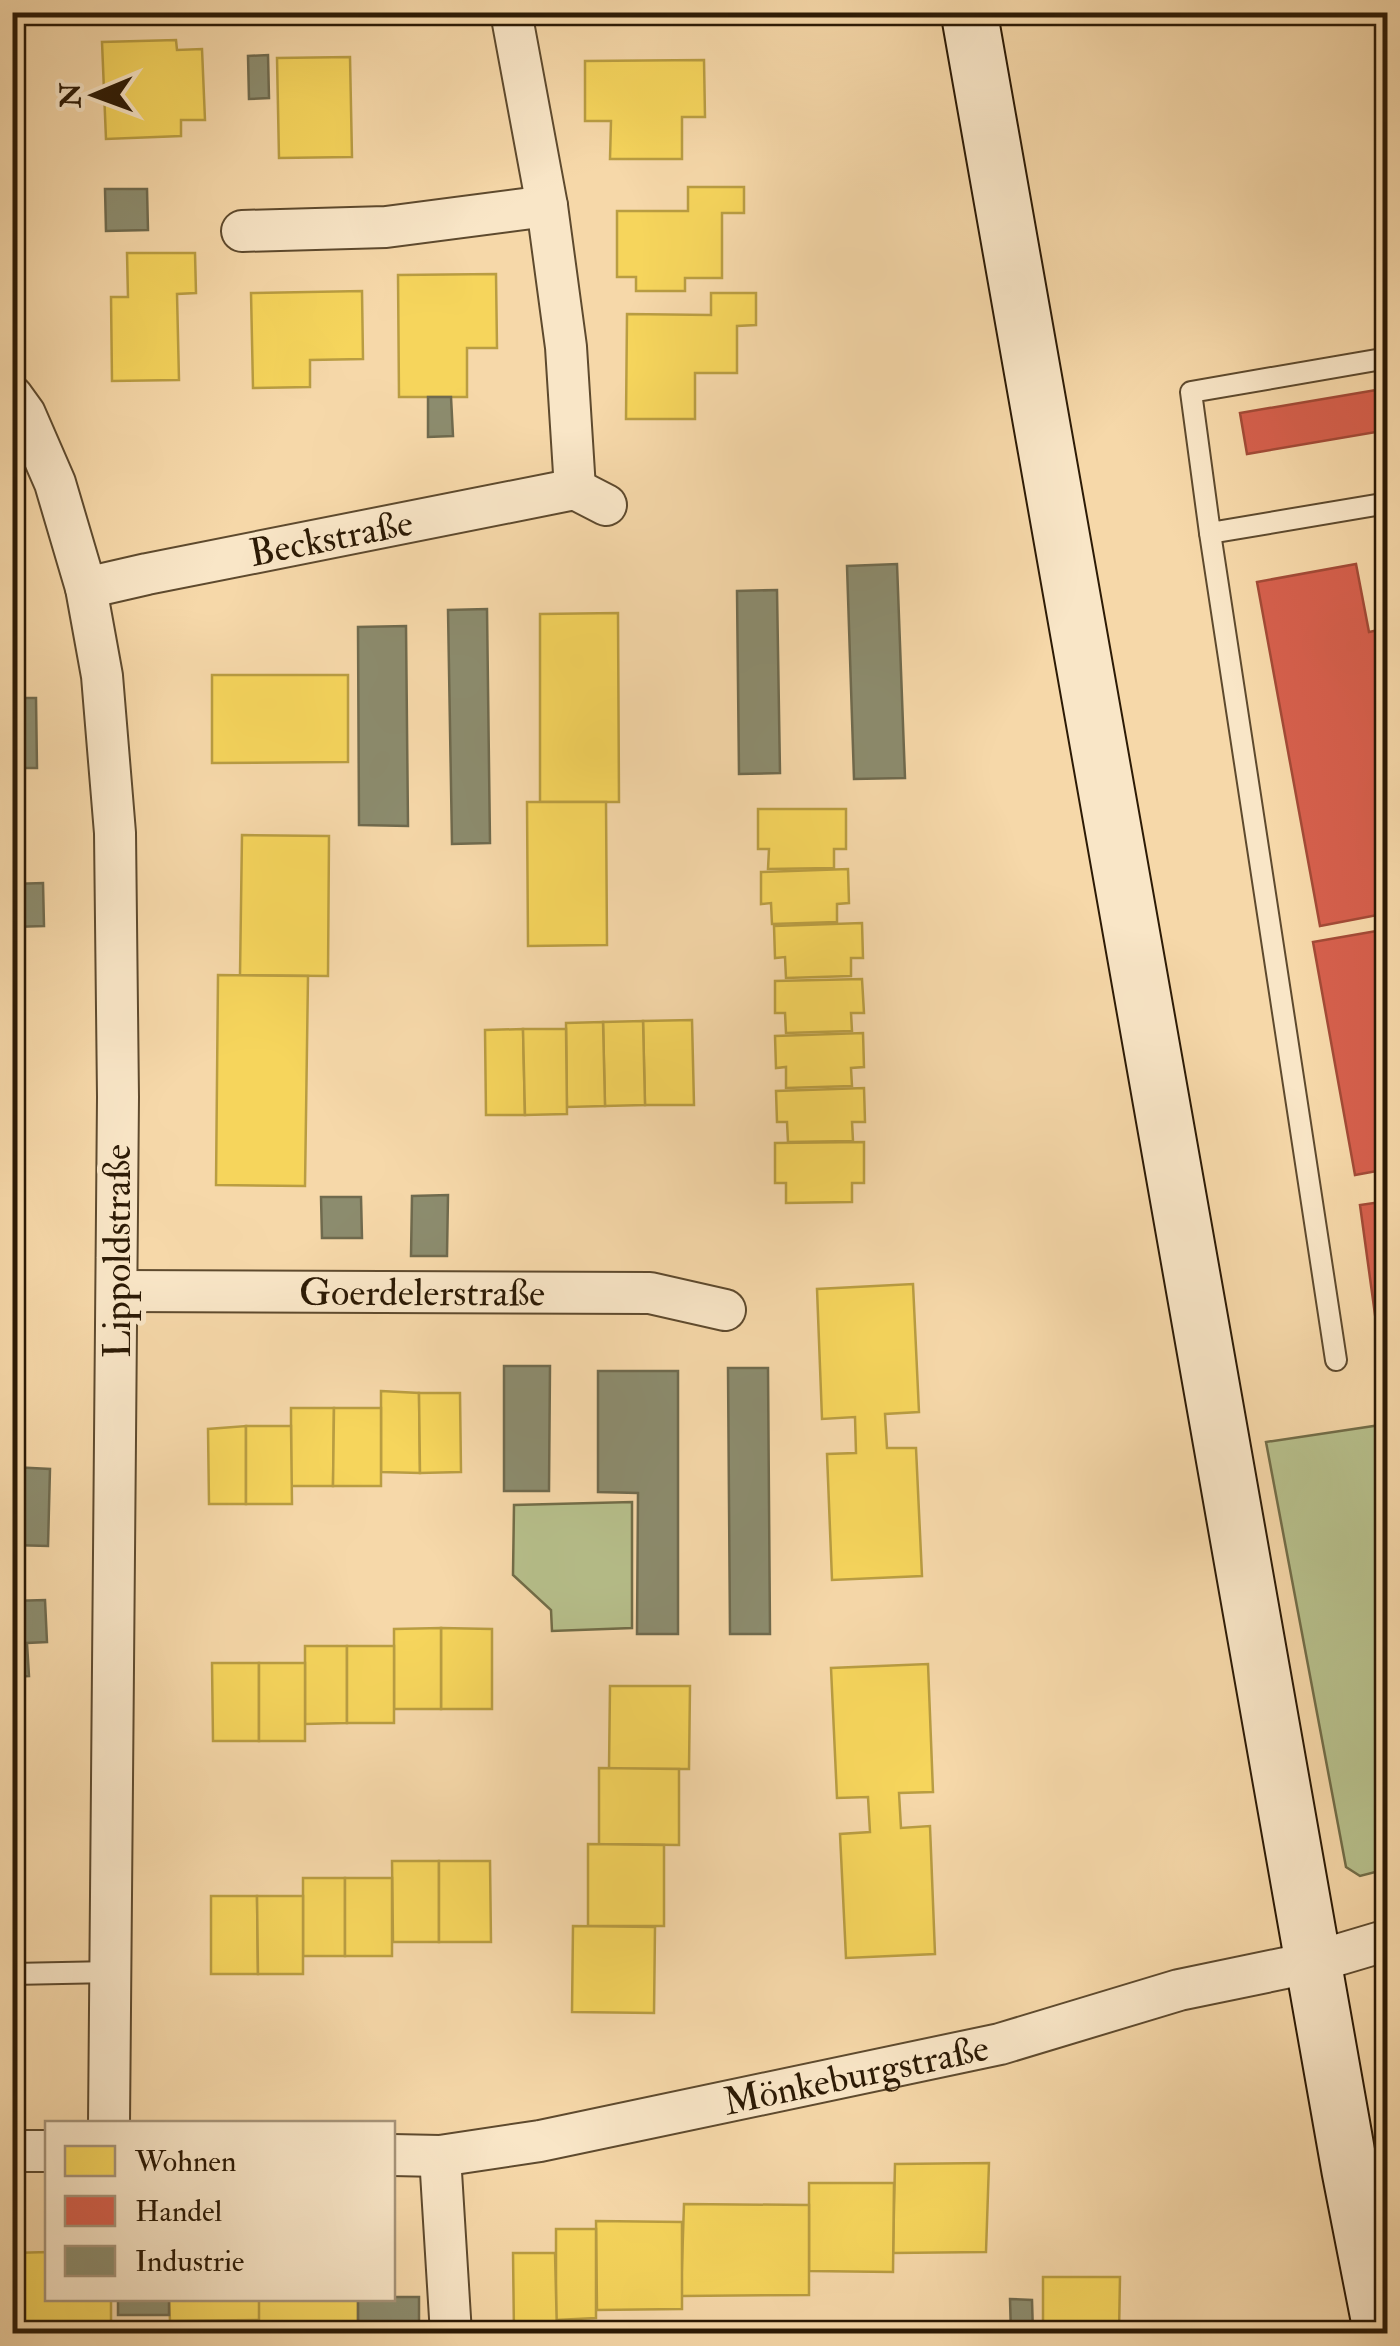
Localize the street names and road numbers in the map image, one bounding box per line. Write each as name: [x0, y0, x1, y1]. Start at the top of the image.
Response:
street label: Beckstraße: [245, 499, 417, 578]
street label: Lippoldstraße: [94, 1144, 142, 1358]
street label: Goerdelerstraße: [299, 1269, 545, 1318]
street label: Mönkeburgstraße: [719, 2024, 993, 2127]

